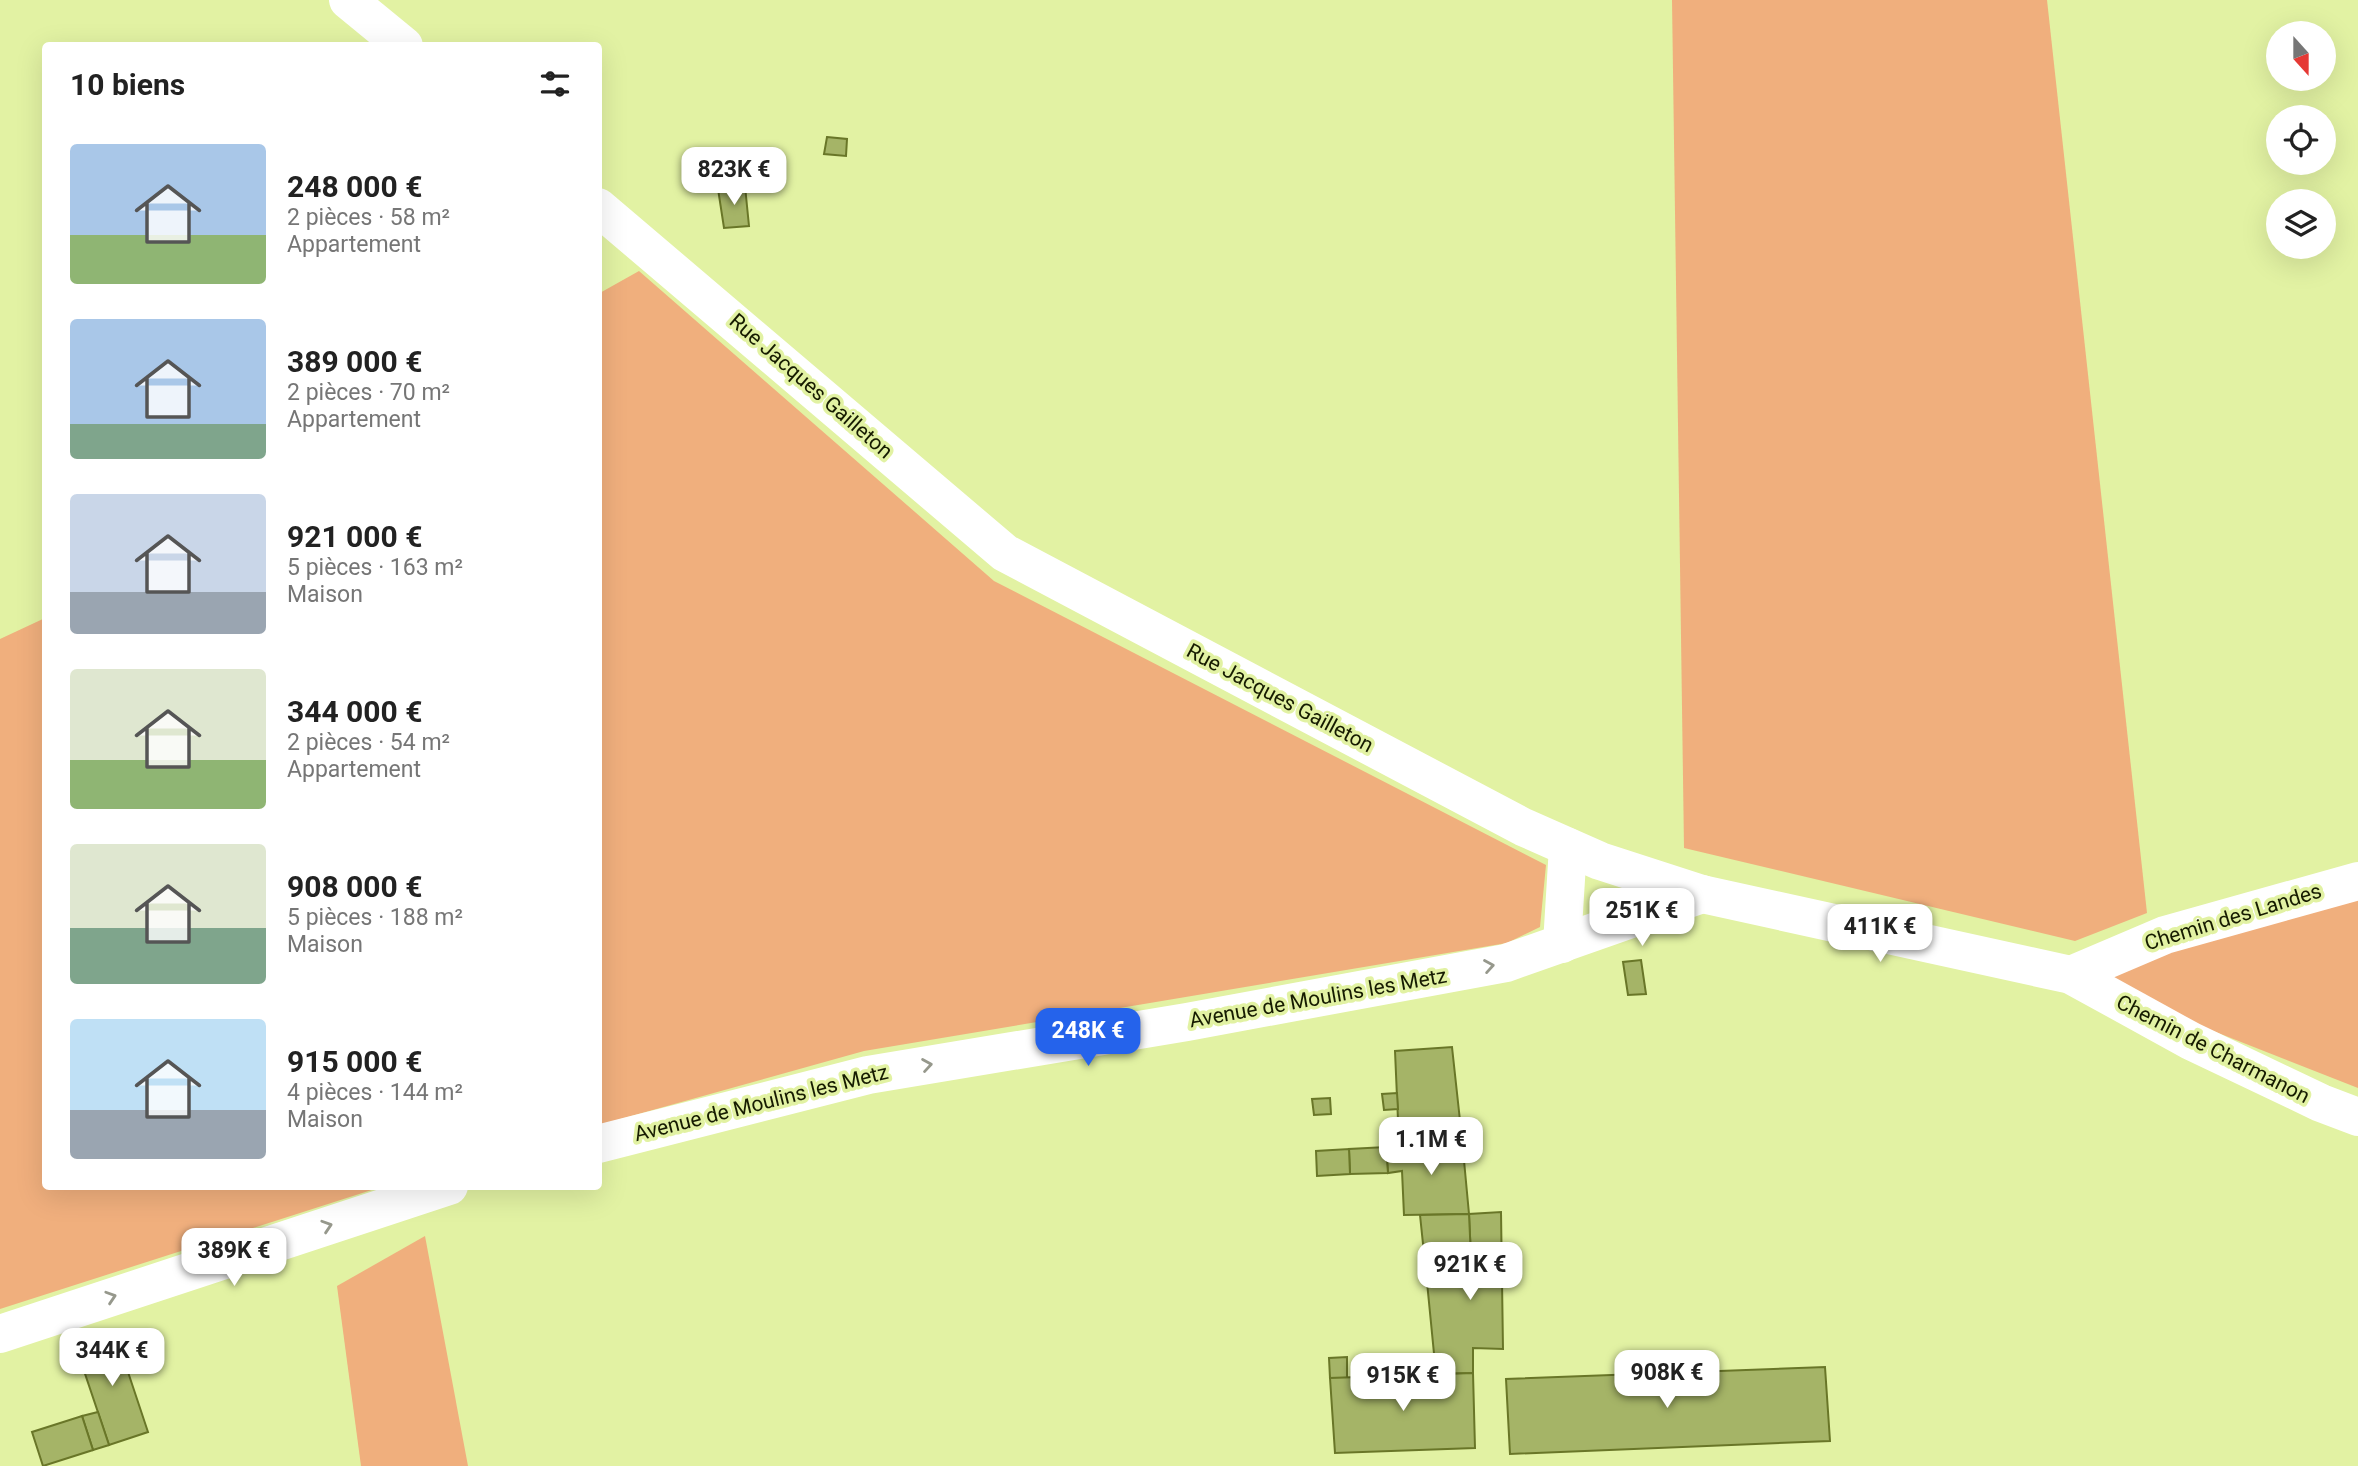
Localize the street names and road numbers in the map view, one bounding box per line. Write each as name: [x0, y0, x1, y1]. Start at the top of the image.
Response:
street label: Rue Jacques Gailleton: [725, 309, 897, 463]
street label: Rue Jacques Gailleton: [1183, 639, 1377, 757]
street label: Chemin des Landes: [2142, 879, 2324, 955]
street label: Avenue de Moulins les Metz: [1187, 964, 1449, 1032]
street label: Chemin de Charmanon: [2112, 990, 2314, 1108]
street label: Avenue de Moulins les Metz: [632, 1060, 890, 1146]

